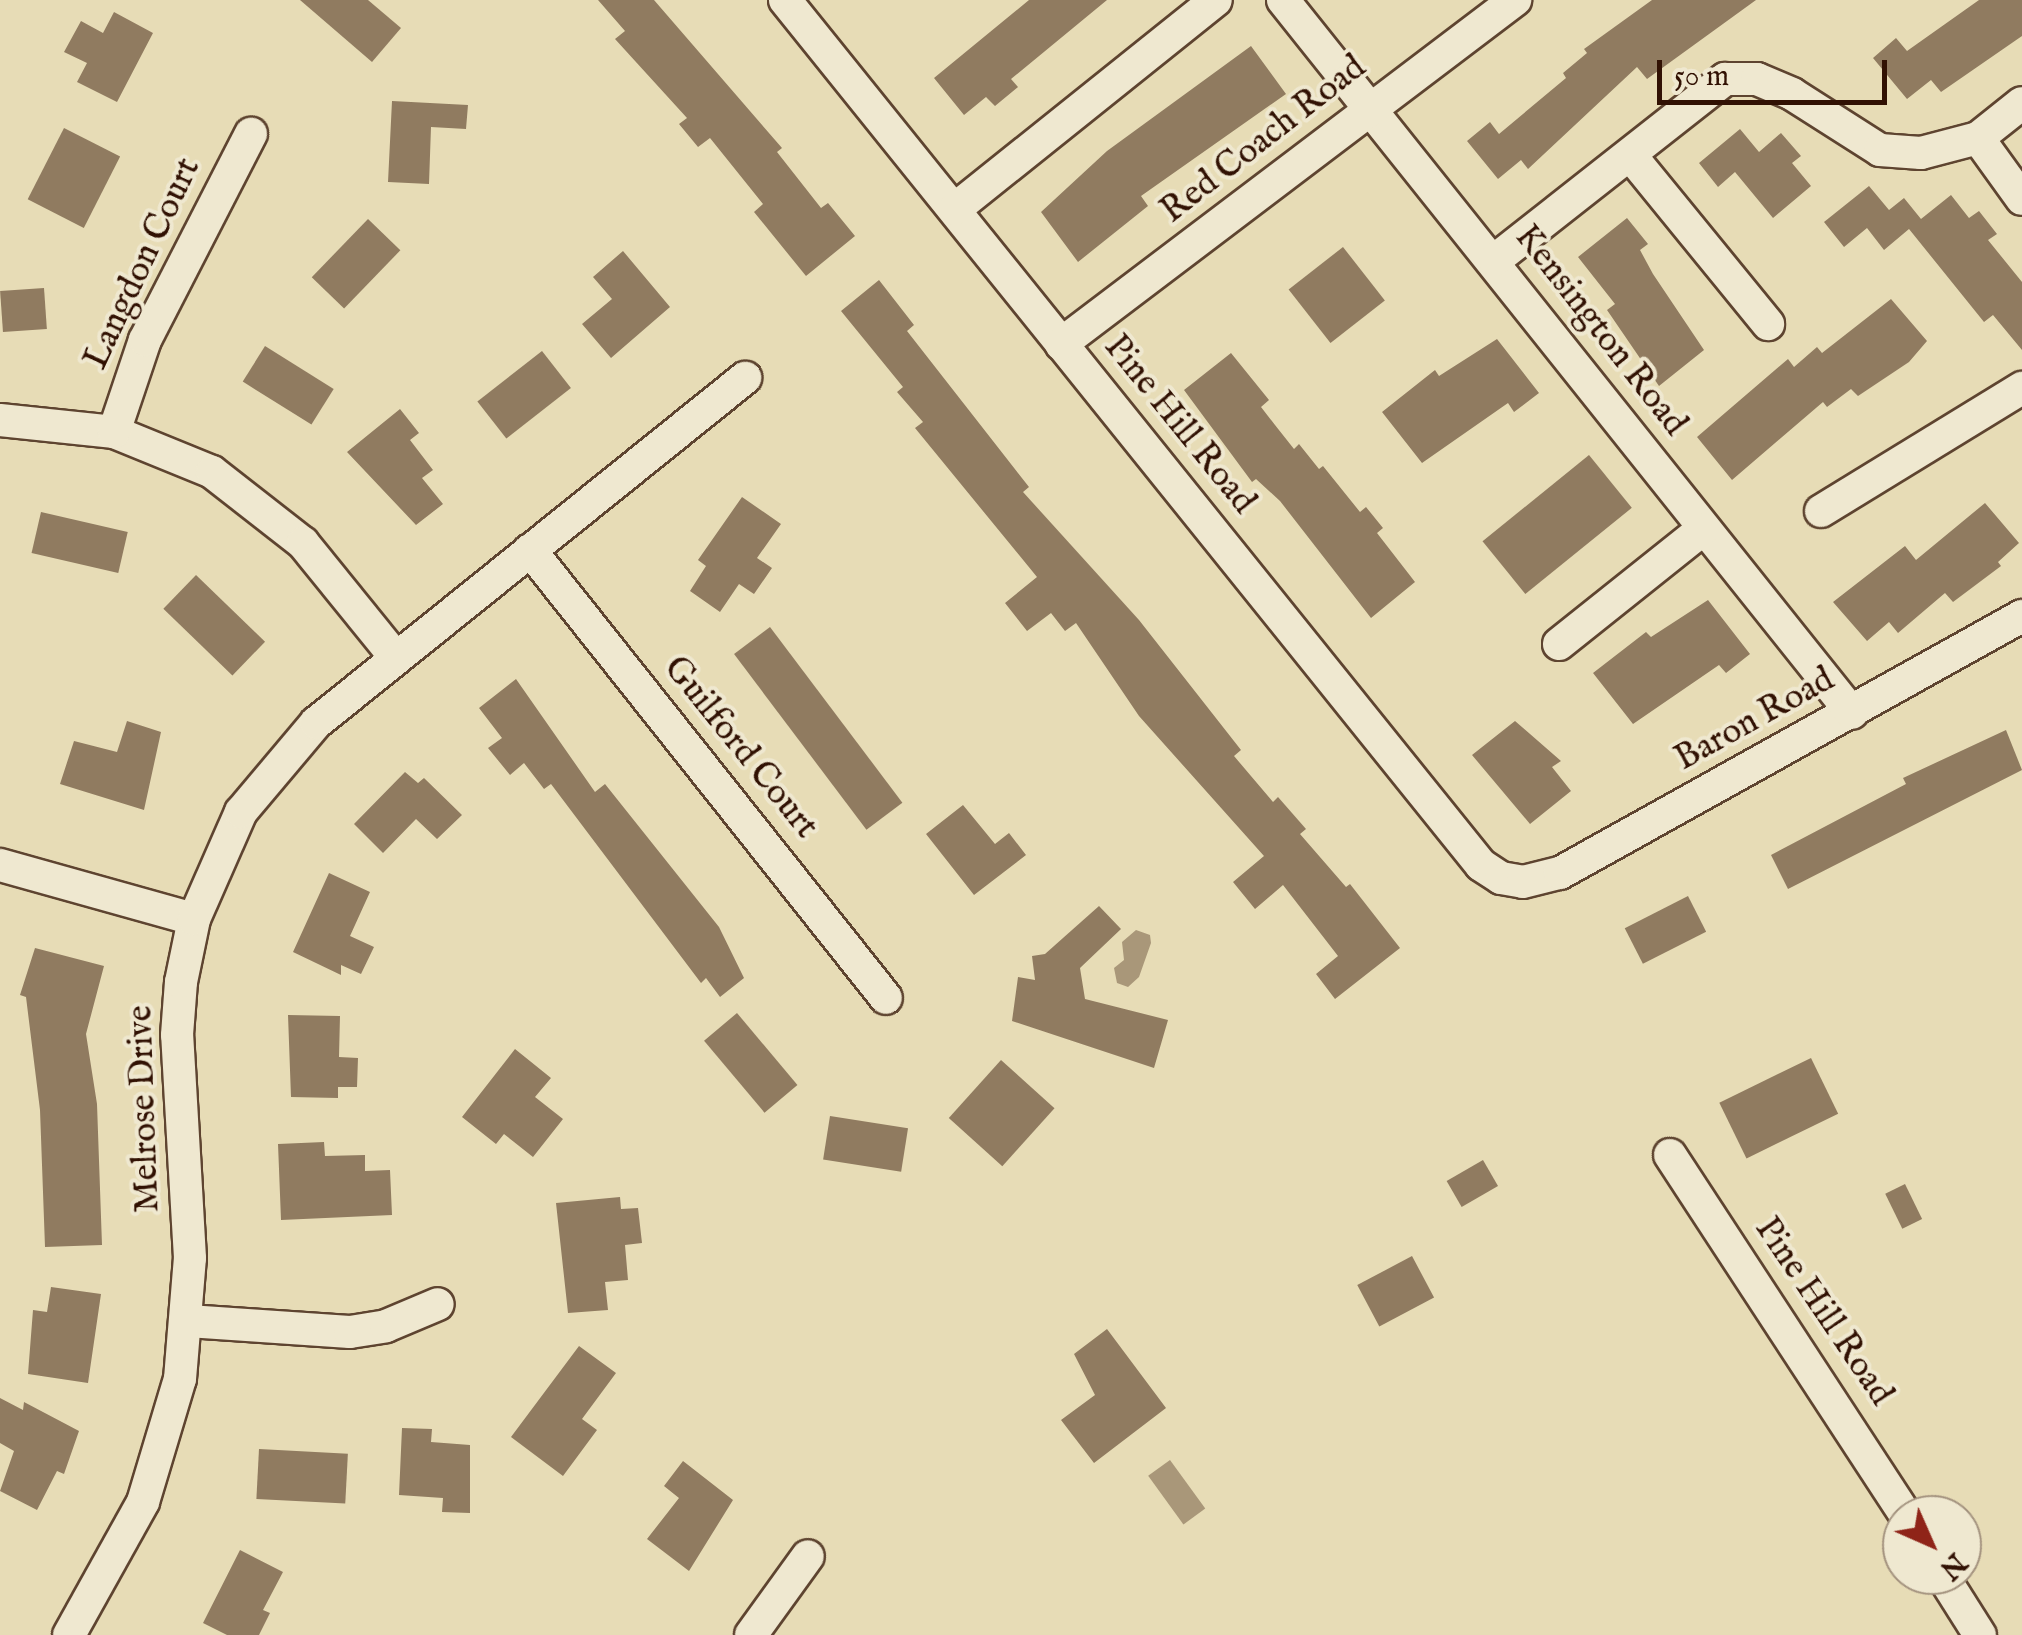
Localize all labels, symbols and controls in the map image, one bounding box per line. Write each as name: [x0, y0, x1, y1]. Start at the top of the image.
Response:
scale bar: [1662, 40, 1892, 102]
street label: Red Coach Road: [1153, 47, 1375, 233]
text: 50 m: [1674, 58, 1729, 96]
street label: Langdon Court: [76, 152, 210, 376]
street label: Kensington Road: [1505, 217, 1695, 445]
street label: Pine Hill Road: [1094, 327, 1264, 523]
street label: Guilford Court: [654, 648, 826, 848]
street label: Baron Road: [1668, 659, 1842, 781]
street label: Melrose Drive: [120, 1005, 170, 1213]
street label: Pine Hill Road: [1745, 1210, 1901, 1414]
north arrow: [1882, 1495, 1982, 1595]
text: N: [1931, 1544, 1973, 1586]

